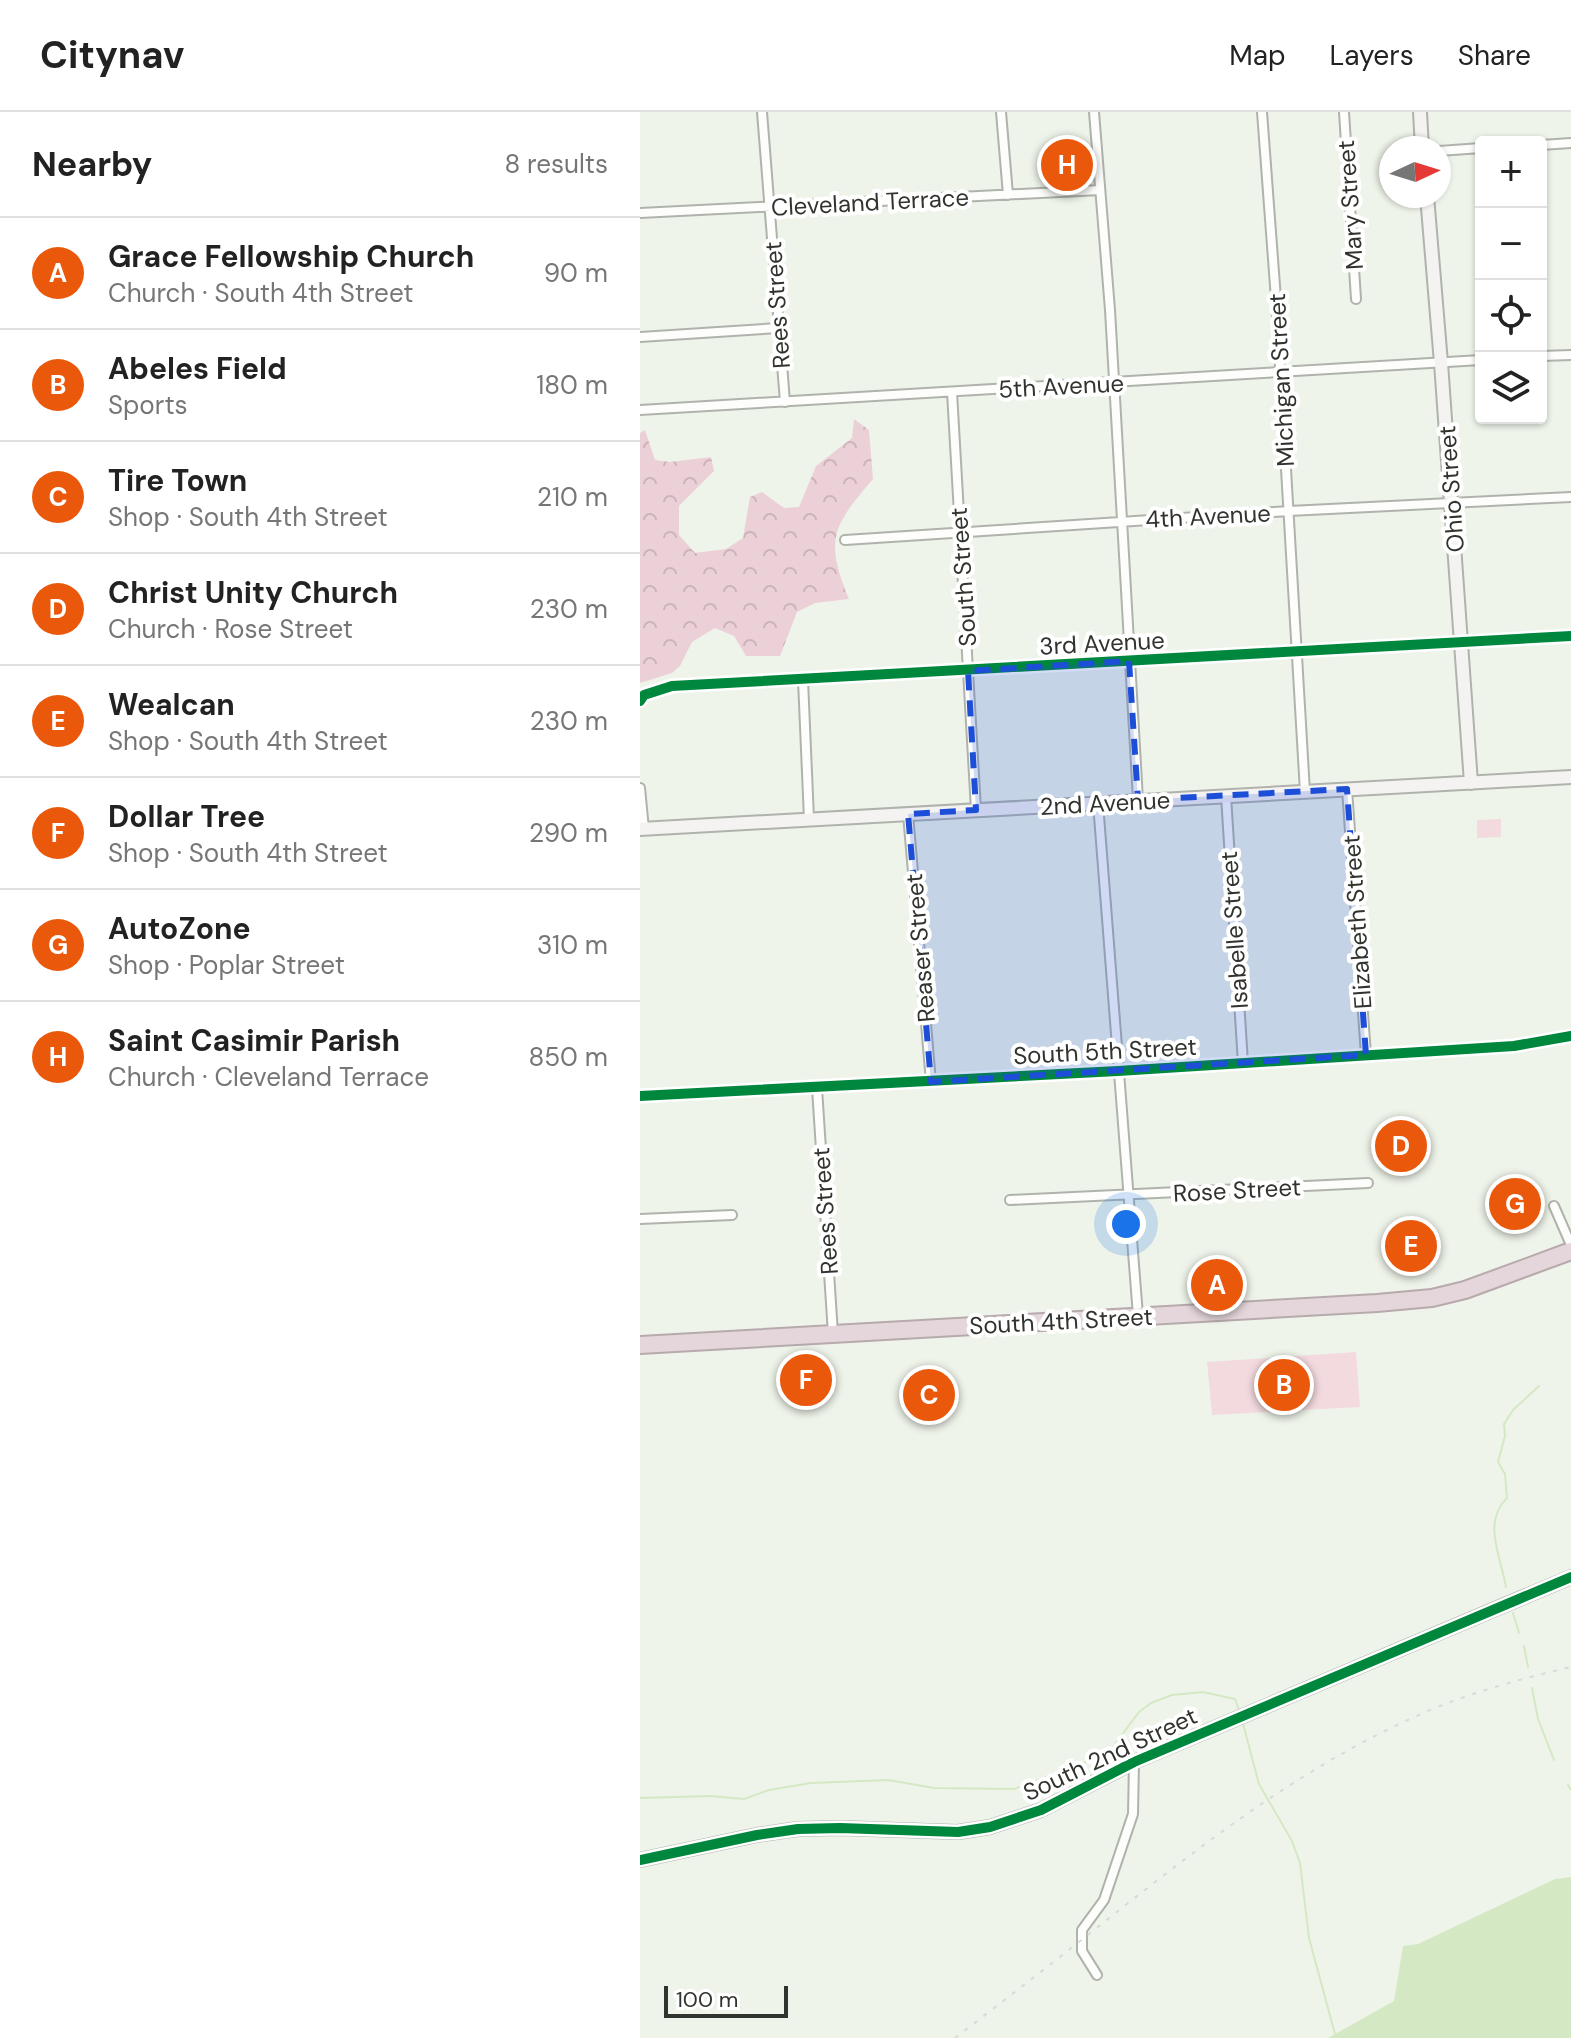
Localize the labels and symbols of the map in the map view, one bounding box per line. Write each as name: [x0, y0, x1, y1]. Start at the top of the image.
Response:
pin: H: [1041, 135, 1093, 195]
north arrow: [1379, 136, 1451, 208]
street label: Mary Street: [1330, 139, 1370, 271]
street label: Cleveland Terrace: [770, 181, 970, 223]
street label: Rees Street: [757, 240, 797, 370]
street label: Michigan Street: [1261, 292, 1301, 468]
street label: 5th Avenue: [997, 367, 1125, 405]
street label: Ohio Street: [1431, 425, 1471, 553]
street label: 4th Avenue: [1144, 497, 1272, 535]
street label: South Street: [943, 506, 983, 648]
street label: 3rd Avenue: [1038, 624, 1166, 662]
street label: 2nd Avenue: [1039, 784, 1171, 822]
street label: Elizabeth Street: [1335, 834, 1379, 1010]
street label: Isabelle Street: [1213, 850, 1255, 1010]
street label: Reaser Street: [898, 872, 942, 1024]
street label: South 5th Street: [1012, 1031, 1198, 1071]
pin: D: [1375, 1116, 1427, 1176]
street label: Rees Street: [805, 1146, 845, 1276]
street label: Rose Street: [1172, 1171, 1302, 1209]
pin: G: [1489, 1174, 1541, 1234]
your location: [1106, 1204, 1146, 1244]
pin: E: [1385, 1216, 1437, 1276]
pin: A: [1191, 1255, 1243, 1315]
street label: South 4th Street: [968, 1301, 1154, 1341]
pin: F: [780, 1350, 832, 1410]
pin: B: [1258, 1355, 1310, 1415]
pin: C: [903, 1365, 955, 1425]
street label: South 2nd Street: [1018, 1700, 1202, 1808]
scale bar: [664, 1982, 788, 2018]

